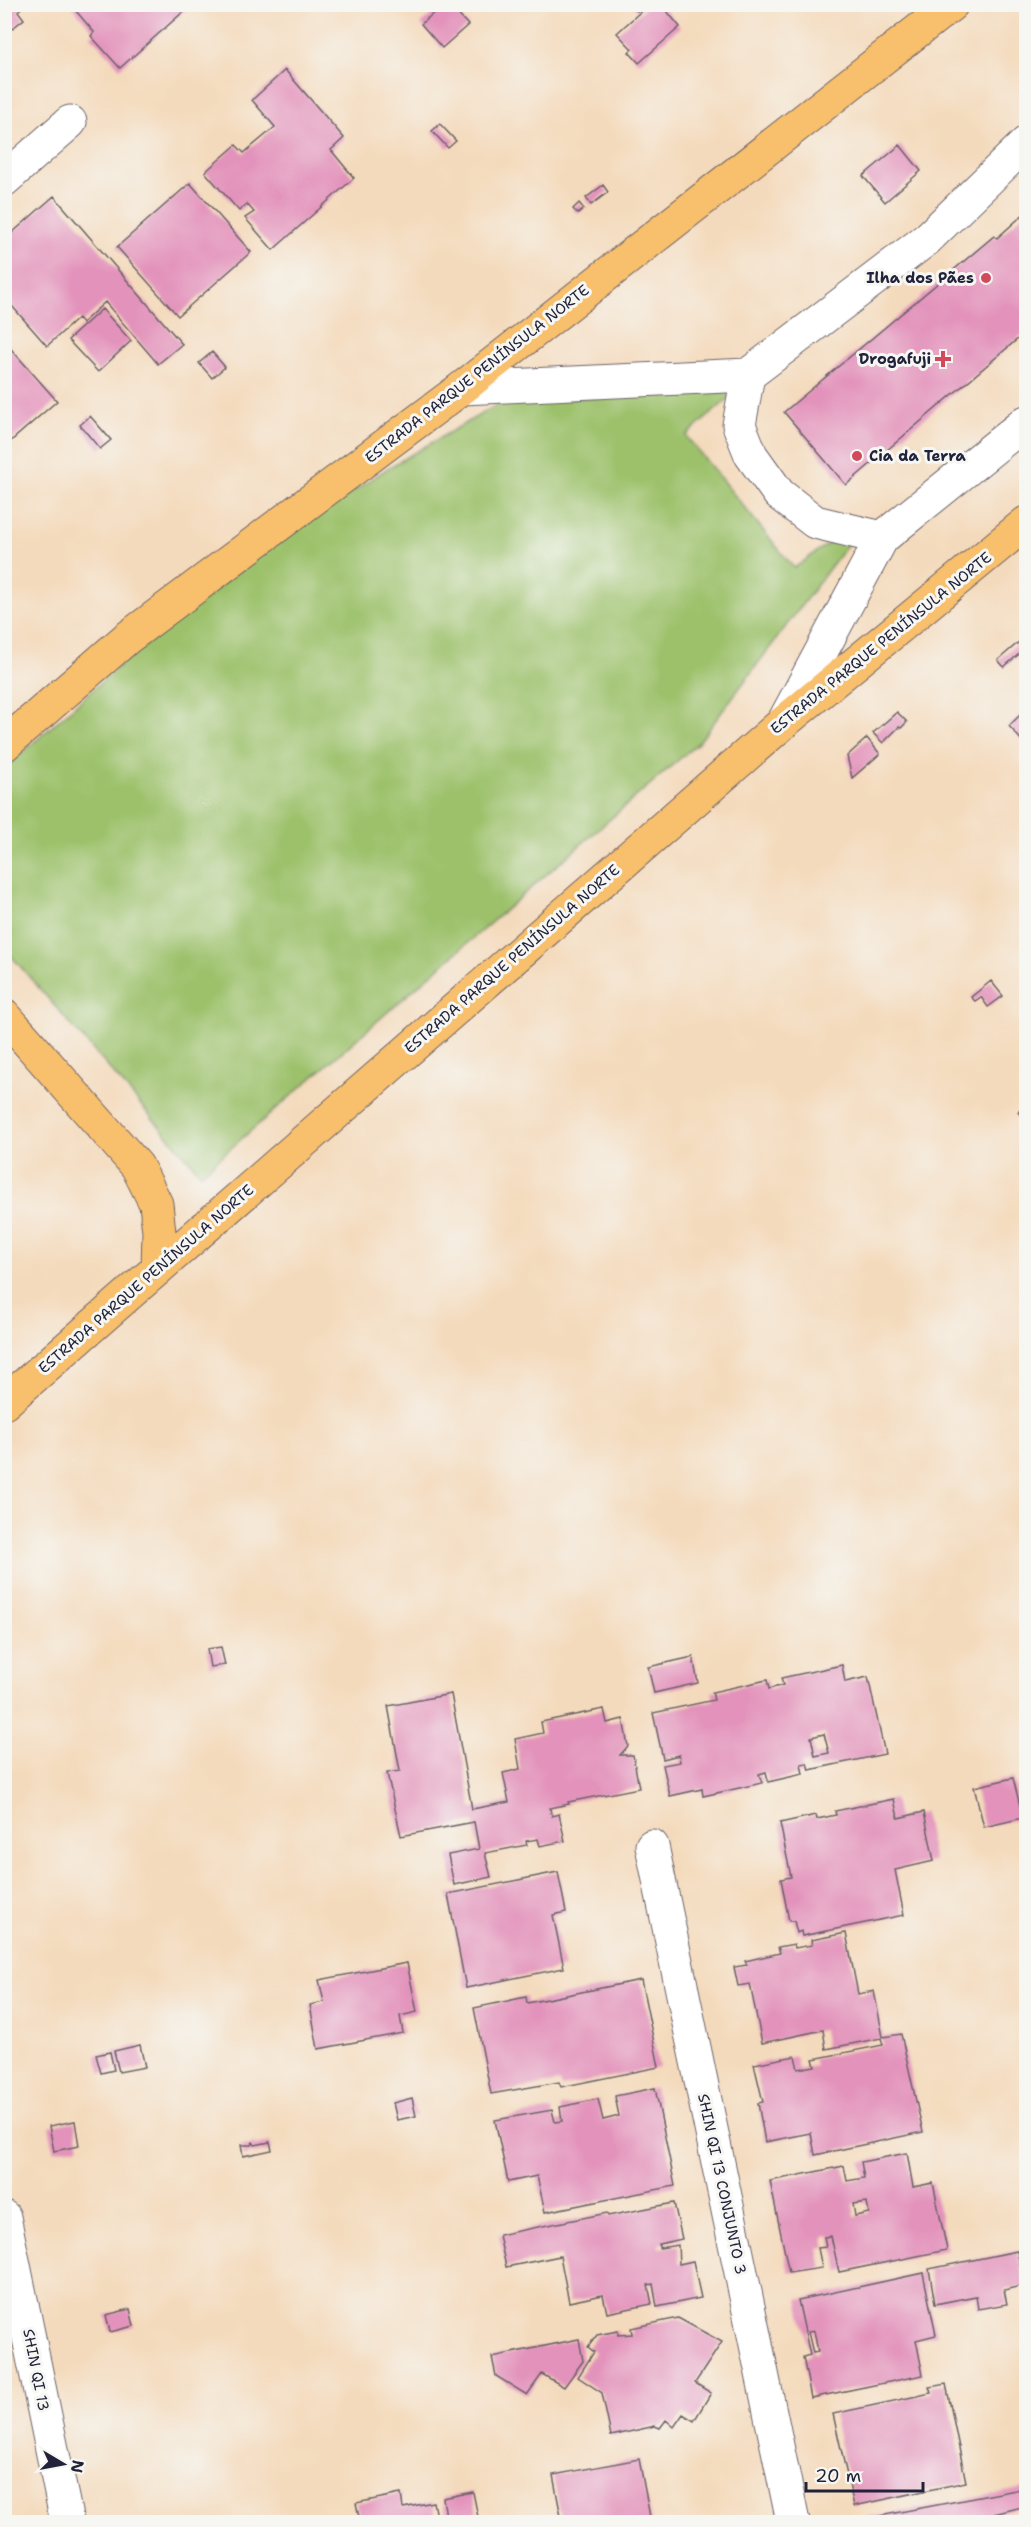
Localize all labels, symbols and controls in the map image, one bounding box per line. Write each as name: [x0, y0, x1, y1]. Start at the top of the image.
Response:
place label: Ilha dos Pães: [866, 268, 974, 288]
marker: Ilha dos Pães: [979, 271, 993, 285]
street label: ESTRADA PARQUE PENÍNSULA NORTE: [360, 279, 593, 468]
place label: Drogafuji: [859, 349, 931, 369]
marker: Drogafuji: [936, 352, 950, 366]
place label: Cia da Terra: [869, 446, 967, 466]
marker: Cia da Terra: [850, 449, 864, 463]
street label: ESTRADA PARQUE PENÍNSULA NORTE: [766, 547, 996, 739]
street label: ESTRADA PARQUE PENÍNSULA NORTE: [399, 859, 624, 1058]
street label: ESTRADA PARQUE PENÍNSULA NORTE: [33, 1179, 258, 1378]
street label: SHIN QI 13 CONJUNTO 3: [693, 2092, 751, 2276]
street label: SHIN QI 13: [18, 2327, 54, 2413]
north arrow: [33, 2434, 93, 2494]
scale bar: [806, 2455, 923, 2493]
text: N: [66, 2458, 89, 2475]
text: 20 m: [815, 2464, 861, 2488]

